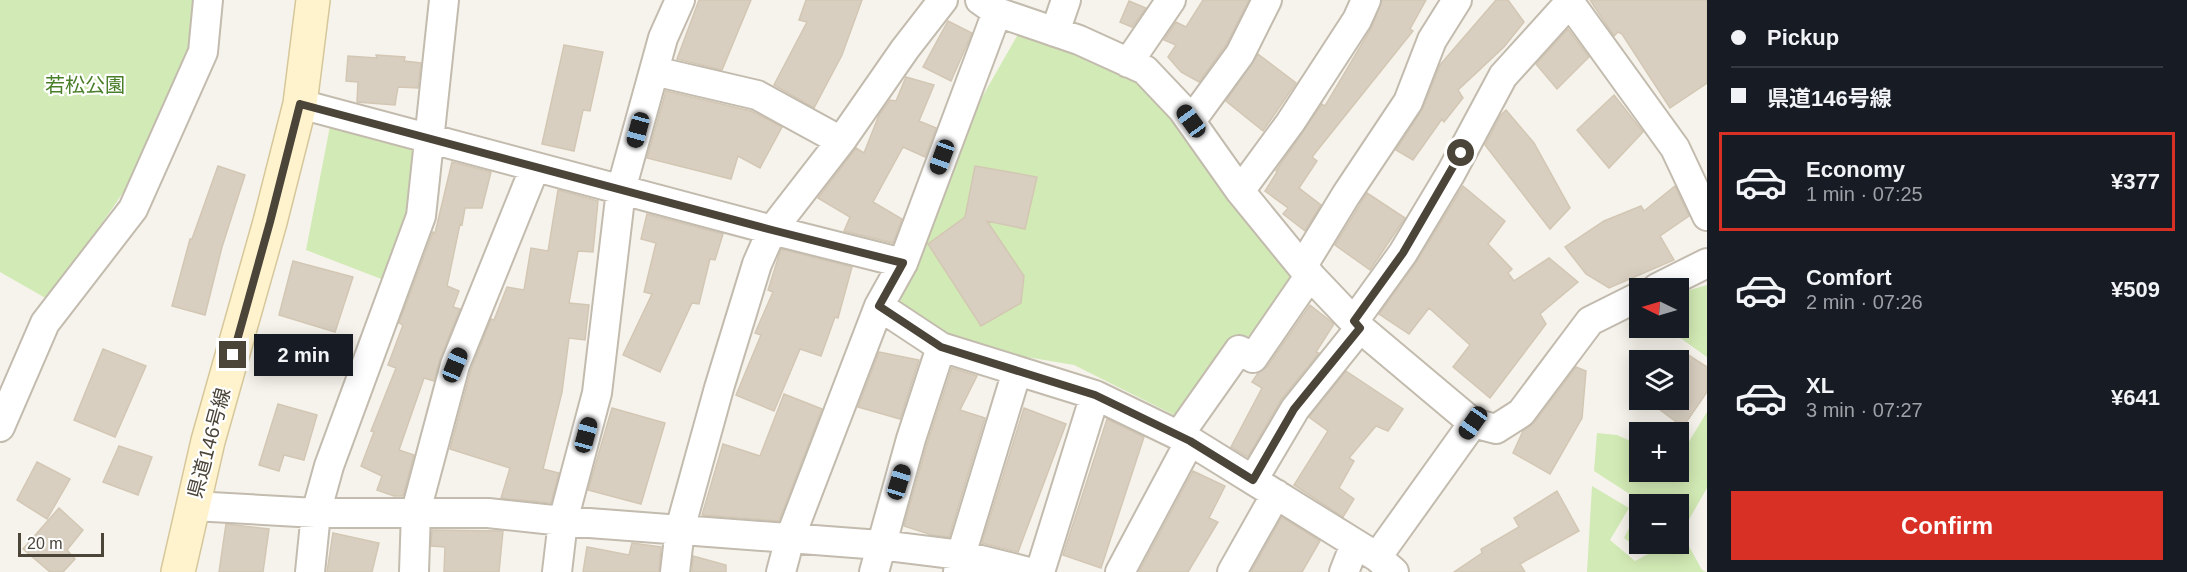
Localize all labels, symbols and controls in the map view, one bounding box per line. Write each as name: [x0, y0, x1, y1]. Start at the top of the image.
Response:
text: Pickup: [1767, 25, 1839, 50]
park label: 若松公園: [45, 74, 125, 96]
text: 県道146号線: [1767, 86, 1892, 111]
car: [1173, 101, 1209, 141]
car: [625, 110, 651, 150]
car: [927, 137, 957, 177]
route start: [1447, 139, 1474, 166]
icon: car: [1734, 155, 1788, 209]
text: Economy: [1806, 157, 1905, 182]
text: ¥377: [2111, 169, 2160, 194]
text: 1 min · 07:25: [1806, 183, 1923, 205]
icon: car: [1734, 263, 1788, 317]
text: Comfort: [1806, 265, 1892, 290]
text: ¥509: [2111, 277, 2160, 302]
north arrow: [1629, 278, 1689, 338]
map controls: [1629, 278, 1689, 554]
text: 2 min · 07:26: [1806, 291, 1923, 313]
callout: 2 min: [254, 334, 353, 376]
route end: [219, 341, 246, 368]
text: 2 min: [277, 344, 330, 366]
car: [440, 345, 470, 385]
button: layers: [1629, 350, 1689, 410]
icon: car: [1734, 371, 1788, 425]
text: XL: [1806, 373, 1834, 398]
street label: 県道146号線: [184, 385, 234, 501]
text: ¥641: [2111, 385, 2160, 410]
text: 3 min · 07:27: [1806, 399, 1923, 421]
car: [1455, 403, 1491, 443]
car: [573, 415, 599, 455]
button: +: [1629, 422, 1689, 482]
car: [885, 462, 913, 502]
button: Confirm: [1731, 491, 2163, 560]
button: −: [1629, 494, 1689, 554]
scale bar: [18, 530, 104, 558]
text: 20 m: [27, 535, 63, 552]

